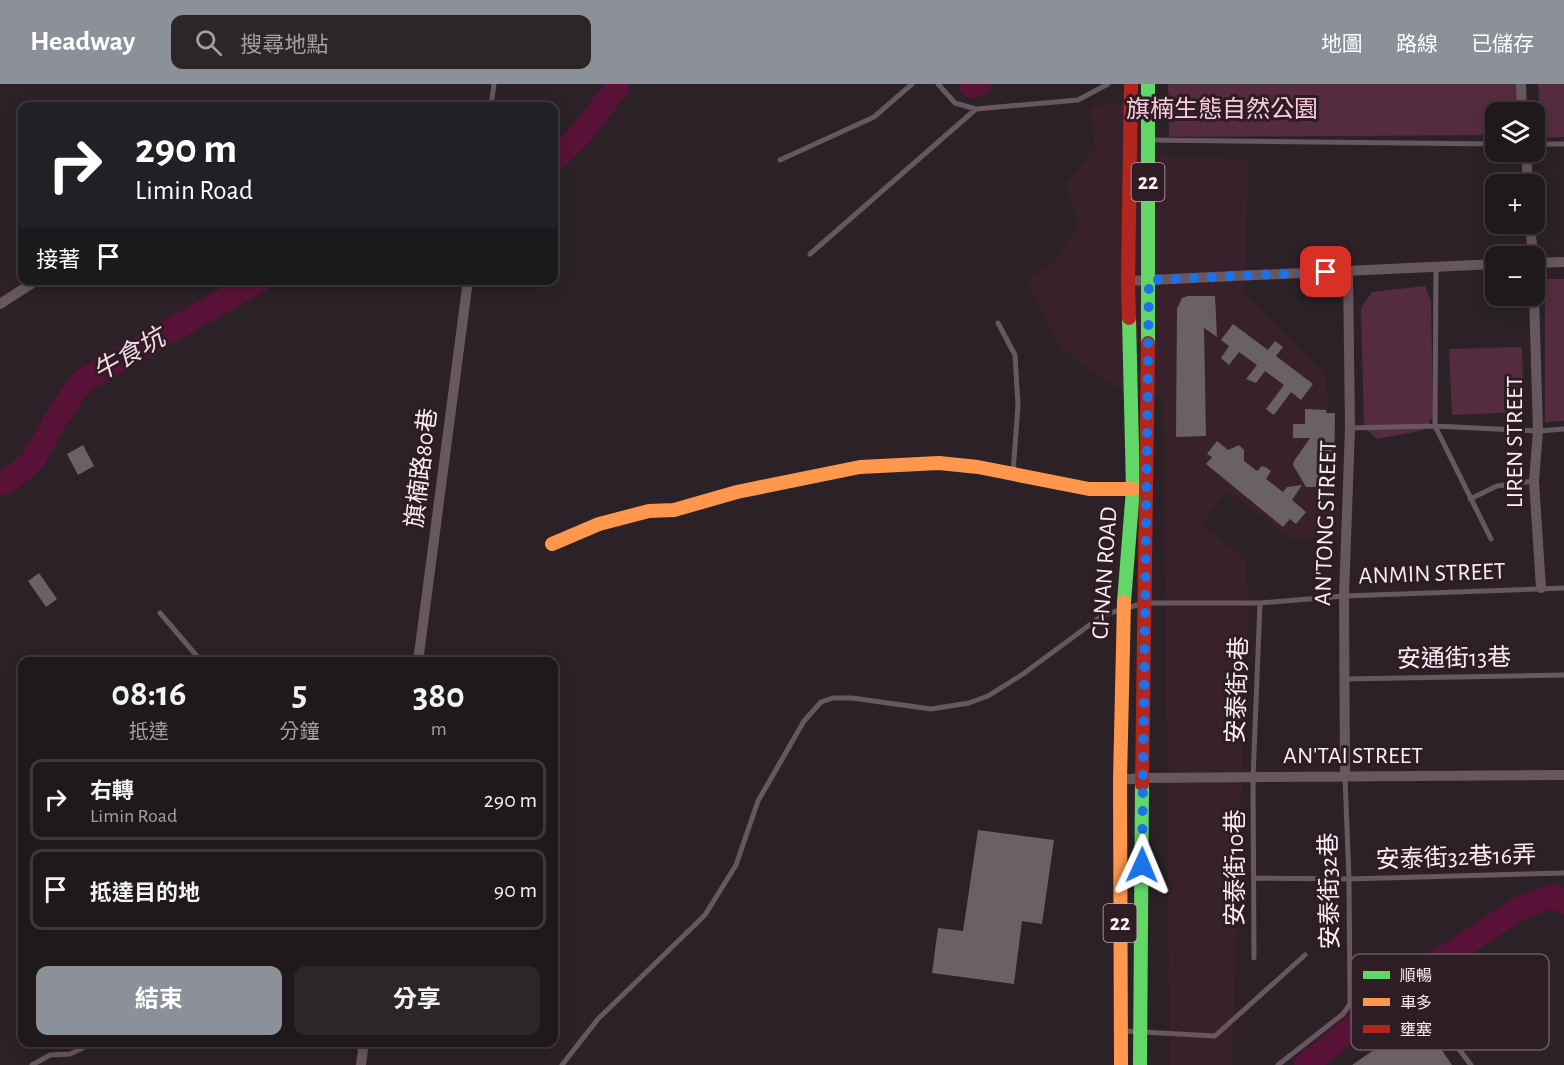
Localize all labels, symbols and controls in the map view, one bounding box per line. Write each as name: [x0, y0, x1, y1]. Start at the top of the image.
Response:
search box: [171, 15, 591, 69]
icon: search: [192, 26, 225, 59]
text: Headway: [30, 28, 135, 56]
text: 搜尋地點: [240, 34, 328, 56]
text: 地圖: [1321, 34, 1363, 55]
text: 路線: [1396, 34, 1438, 55]
text: 已儲存: [1471, 34, 1534, 55]
park label: 旗楠生態自然公園: [1126, 96, 1318, 122]
map controls: [1485, 102, 1545, 306]
button: layers: [1485, 102, 1545, 162]
icon: right: [36, 126, 114, 204]
text: 290 m: [135, 128, 237, 170]
road number: 22: [1132, 163, 1164, 201]
button: +: [1485, 174, 1545, 234]
text: Limin Road: [135, 177, 253, 204]
icon: arrive: [92, 240, 125, 273]
pin: [1300, 246, 1351, 297]
button: −: [1485, 246, 1545, 306]
text: 接著: [36, 249, 80, 271]
icon: arrive: [1309, 255, 1342, 288]
water label: 牛食坑: [88, 321, 173, 386]
street label: LIREN STREET: [1503, 375, 1527, 508]
street label: 旗楠路80巷: [401, 407, 441, 529]
street label: AN'TONG STREET: [1311, 440, 1341, 606]
street label: CI-NAN ROAD: [1088, 506, 1122, 640]
street label: ANMIN STREET: [1358, 559, 1506, 589]
street label: 安泰街9巷: [1222, 636, 1252, 744]
street label: 安通街13巷: [1397, 644, 1511, 672]
text: 08:16: [111, 676, 186, 712]
text: 5: [292, 676, 307, 712]
text: 380: [413, 678, 465, 714]
text: m: [431, 719, 447, 739]
text: 抵達: [129, 722, 169, 742]
text: 分鐘: [280, 722, 320, 742]
street label: AN'TAI STREET: [1283, 744, 1423, 768]
text: 右轉: [90, 780, 134, 802]
icon: right: [39, 783, 72, 816]
text: 290 m: [484, 789, 537, 811]
text: Limin Road: [90, 806, 177, 826]
street label: 安泰街10巷: [1222, 810, 1248, 926]
street label: 安泰街32巷: [1315, 832, 1343, 950]
position arrow: [1110, 833, 1174, 897]
street label: 安泰街32巷16弄: [1375, 841, 1537, 873]
icon: arrive: [39, 873, 72, 906]
text: 90 m: [494, 879, 537, 901]
text: 抵達目的地: [90, 882, 200, 904]
road number: 22: [1104, 904, 1136, 942]
legend: [1351, 954, 1549, 1050]
button: 結束: [36, 966, 282, 1035]
button: 分享: [294, 966, 540, 1035]
text: 順暢: [1400, 968, 1432, 984]
text: 車多: [1400, 994, 1432, 1011]
text: 壅塞: [1400, 1021, 1432, 1038]

